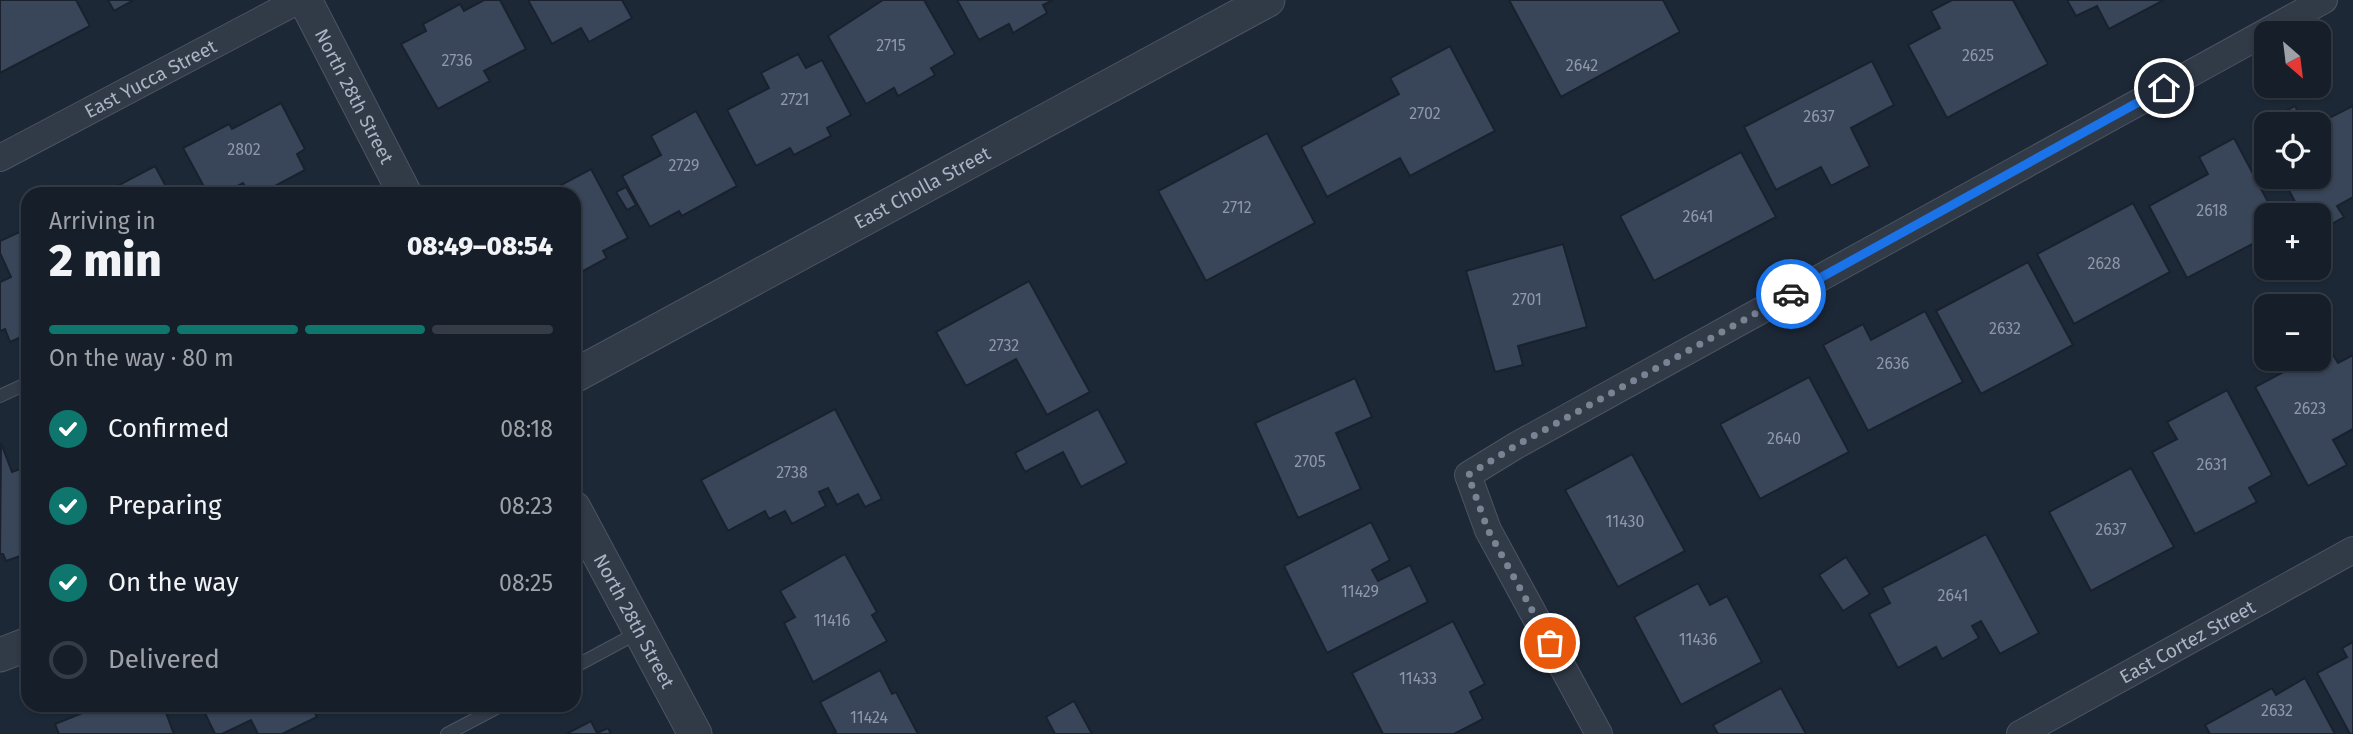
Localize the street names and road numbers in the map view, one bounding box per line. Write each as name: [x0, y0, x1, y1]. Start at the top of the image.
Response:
street label: North 28th Street: [310, 25, 398, 168]
street label: East Yucca Street: [81, 35, 221, 123]
street label: East Cholla Street: [850, 142, 995, 234]
street label: North 28th Street: [589, 550, 679, 692]
street label: East Cortez Street: [2116, 595, 2259, 689]

